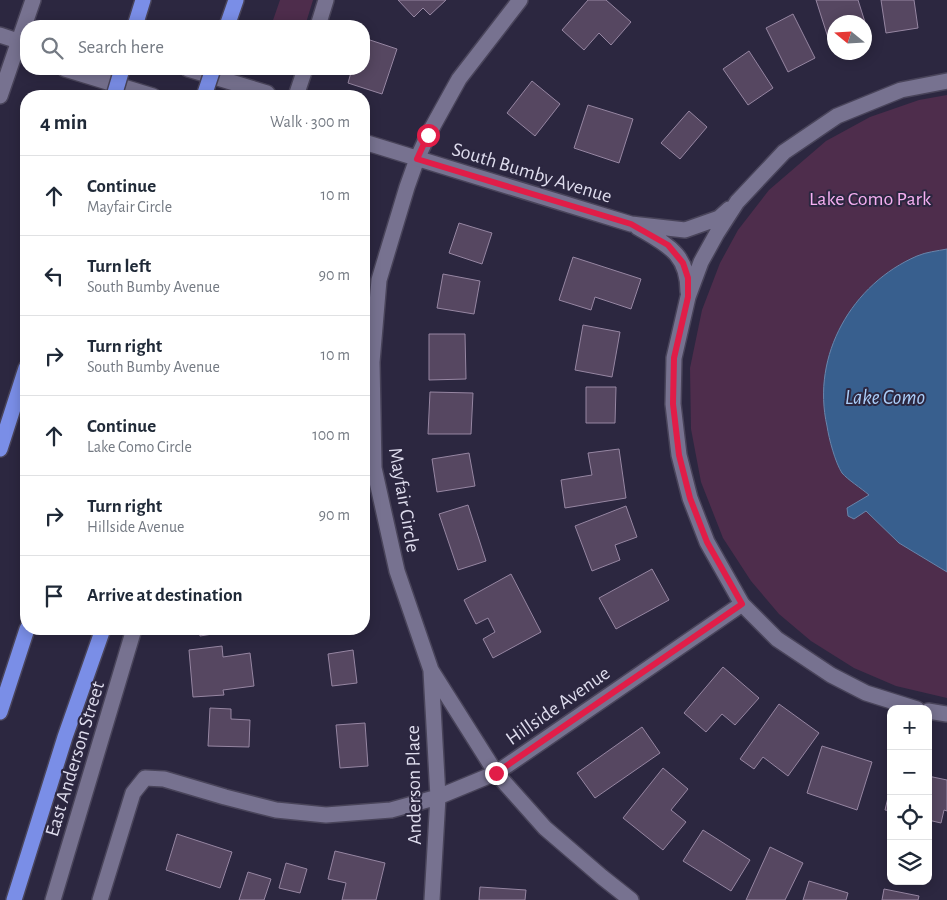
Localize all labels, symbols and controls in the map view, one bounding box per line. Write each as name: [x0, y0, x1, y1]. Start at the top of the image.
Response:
north arrow: [827, 15, 872, 60]
search box: [20, 20, 370, 75]
icon: search: [38, 34, 66, 62]
text: Search here: [78, 38, 164, 57]
text: 4 min: [40, 112, 87, 133]
text: Walk · 300 m: [270, 114, 350, 130]
route start: [417, 124, 440, 147]
street label: South Bumby Avenue: [450, 139, 614, 207]
text: Continue: [87, 177, 156, 196]
icon: ahead: [40, 182, 68, 210]
text: 10 m: [321, 187, 350, 203]
park label: Lake Como Park: [809, 189, 931, 209]
text: Mayfair Circle: [87, 199, 172, 215]
text: Turn left: [87, 257, 151, 276]
icon: left: [40, 262, 68, 290]
text: 90 m: [319, 267, 350, 283]
text: South Bumby Avenue: [87, 279, 220, 295]
text: Turn right: [87, 337, 162, 356]
icon: right: [40, 342, 68, 370]
text: 10 m: [321, 347, 350, 363]
text: South Bumby Avenue: [87, 359, 220, 375]
water label: Lake Como: [845, 387, 925, 408]
text: Continue: [87, 417, 156, 436]
icon: ahead: [40, 422, 68, 450]
text: 100 m: [312, 427, 350, 443]
text: Lake Como Circle: [87, 439, 192, 455]
street label: Mayfair Circle: [385, 446, 423, 554]
text: Turn right: [87, 497, 162, 516]
icon: right: [40, 502, 68, 530]
text: 90 m: [319, 507, 350, 523]
text: Hillside Avenue: [87, 519, 184, 535]
icon: arrive: [40, 582, 68, 610]
text: Arrive at destination: [87, 586, 243, 605]
street label: Hillside Avenue: [502, 663, 614, 749]
street label: East Anderson Street: [42, 679, 108, 839]
map controls: [887, 705, 932, 885]
button: +: [887, 705, 932, 750]
street label: Anderson Place: [403, 725, 425, 845]
button: −: [887, 750, 932, 795]
route end: [485, 762, 508, 785]
button: locate: [887, 795, 932, 840]
button: layers: [887, 840, 932, 885]

